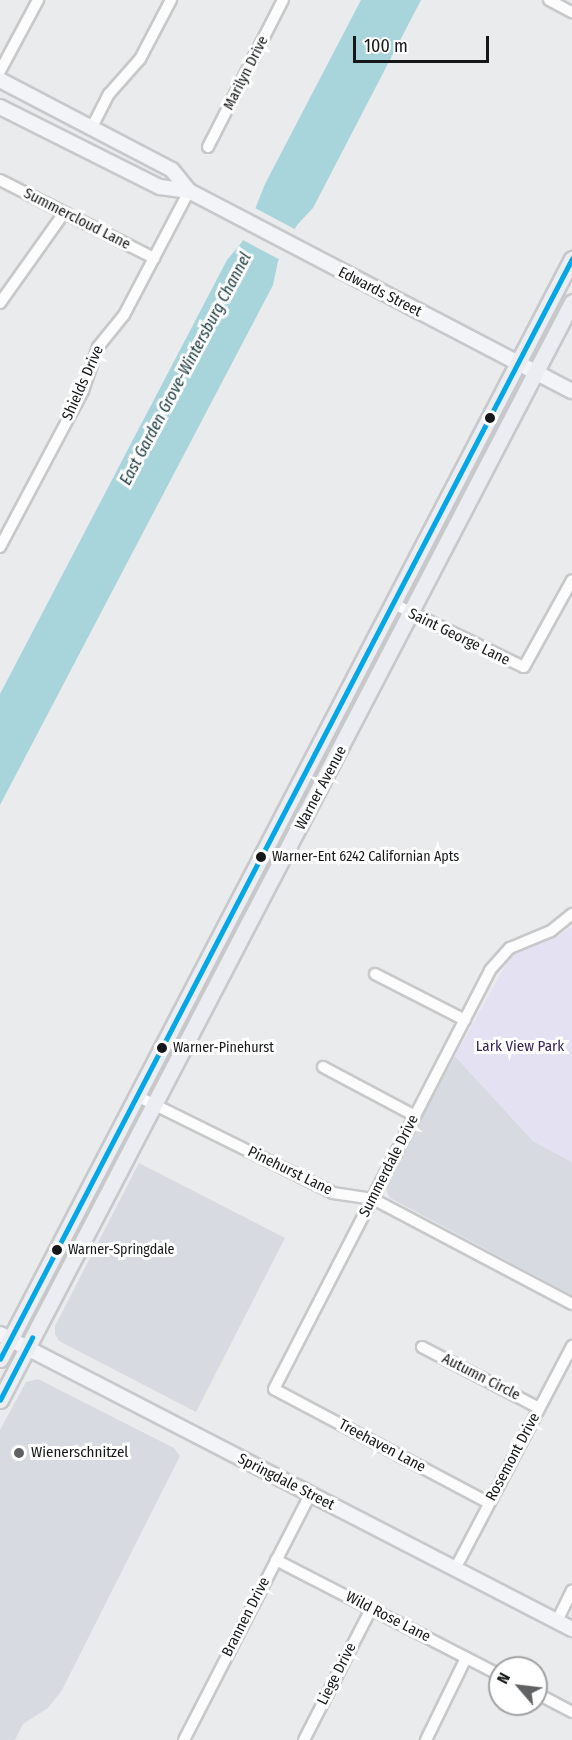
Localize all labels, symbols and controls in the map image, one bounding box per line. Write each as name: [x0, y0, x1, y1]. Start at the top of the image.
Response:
scale bar: [356, 24, 492, 62]
street label: Marilyn Drive: [220, 33, 272, 113]
text: 100 m: [364, 35, 408, 57]
street label: Summercloud Lane: [21, 184, 133, 254]
water label: East Garden Grove-Wintersburg Channel: [116, 250, 256, 488]
street label: Edwards Street: [335, 263, 425, 321]
street label: Shields Drive: [58, 343, 108, 423]
unlabelled marker: [484, 412, 496, 424]
street label: Saint George Lane: [405, 605, 513, 669]
street label: Warner Avenue: [291, 743, 351, 833]
place label: Warner-Ent 6242 Californian Apts: [272, 849, 459, 865]
marker: Warner-Ent 6242 Californian Apts: [255, 851, 267, 863]
park label: Lark View Park: [476, 1038, 564, 1056]
place label: Warner-Pinehurst: [173, 1040, 274, 1056]
marker: Warner-Pinehurst: [156, 1042, 168, 1054]
street label: Summerdale Drive: [355, 1112, 423, 1220]
street label: Pinehurst Lane: [245, 1143, 335, 1199]
place label: Warner-Springdale: [68, 1242, 174, 1258]
marker: Warner-Springdale: [51, 1244, 63, 1256]
street label: Autumn Circle: [439, 1350, 523, 1404]
street label: Rosemont Drive: [482, 1410, 544, 1504]
street label: Treehaven Lane: [335, 1416, 429, 1476]
place label: Wienerschnitzel: [31, 1444, 128, 1462]
marker: Wienerschnitzel: [12, 1446, 26, 1460]
street label: Springdale Street: [235, 1450, 337, 1514]
street label: Brannen Drive: [218, 1574, 274, 1660]
street label: Wild Rose Lane: [343, 1588, 433, 1646]
street label: Liege Drive: [314, 1640, 360, 1708]
north arrow: [488, 1656, 548, 1716]
text: N: [493, 1670, 514, 1687]

